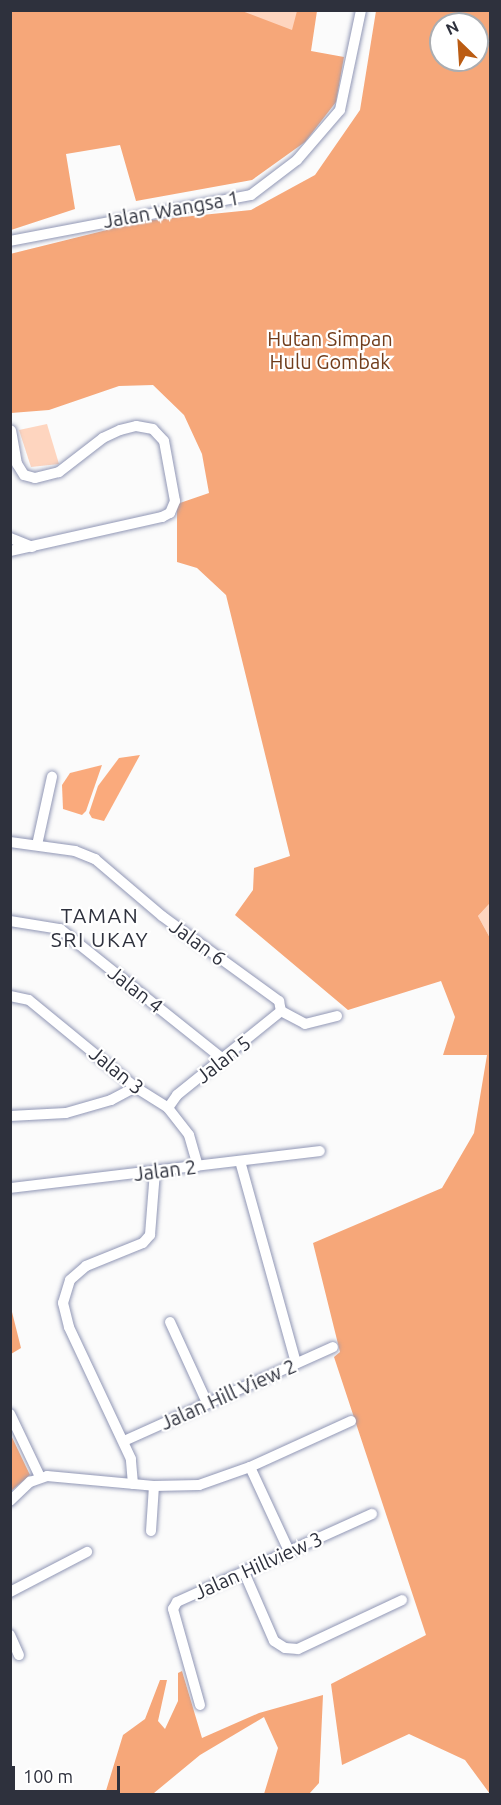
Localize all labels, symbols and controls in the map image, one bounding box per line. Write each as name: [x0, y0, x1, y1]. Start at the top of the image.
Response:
north arrow: [429, 12, 489, 72]
text: N: [443, 17, 461, 38]
street label: Jalan Wangsa 1: [101, 185, 241, 233]
park label: Hutan Simpan Hulu Gombak: [267, 326, 393, 373]
district label: TAMAN SRI UKAY: [51, 902, 149, 952]
street label: Jalan 6: [165, 914, 231, 970]
street label: Jalan 4: [104, 960, 168, 1018]
street label: Jalan 5: [191, 1030, 255, 1088]
street label: Jalan 3: [85, 1041, 149, 1099]
street label: Jalan 2: [132, 1154, 198, 1186]
street label: Jalan Hill View 2: [156, 1353, 300, 1435]
street label: Jalan Hillview 3: [190, 1526, 326, 1604]
scale bar: [15, 1754, 123, 1792]
text: 100 m: [23, 1766, 73, 1786]

